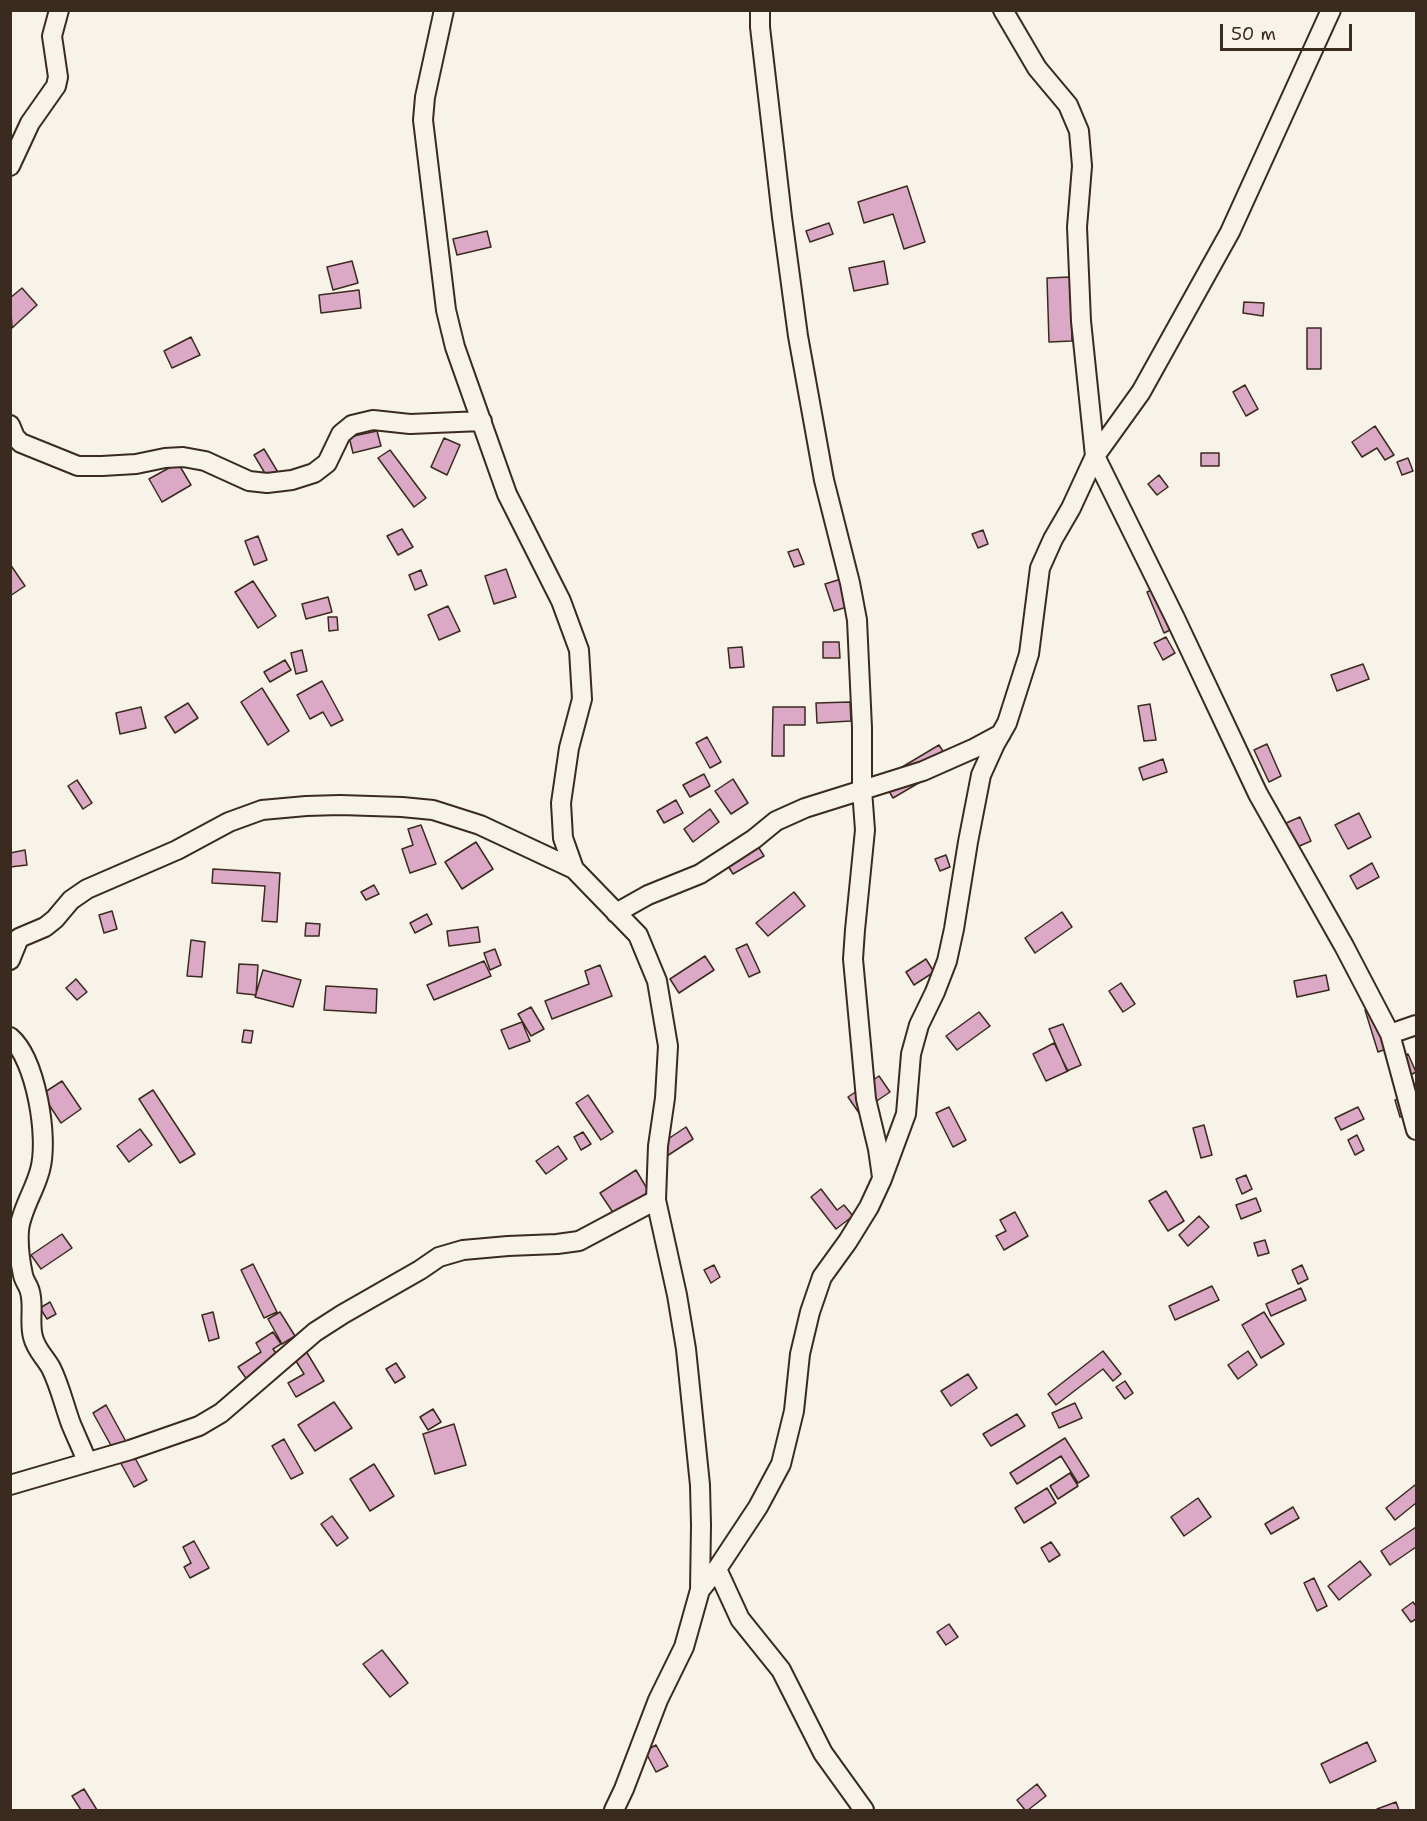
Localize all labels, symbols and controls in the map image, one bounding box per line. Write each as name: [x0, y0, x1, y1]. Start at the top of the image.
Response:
scale bar: [1223, 12, 1355, 50]
text: 50 m: [1231, 22, 1276, 46]

